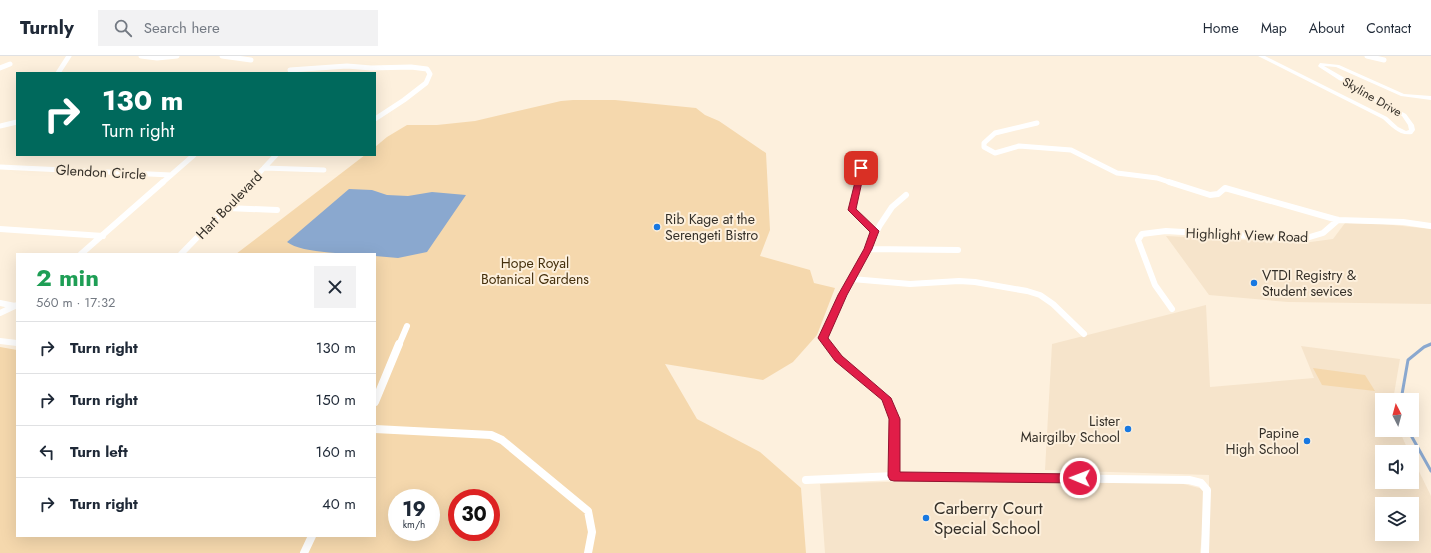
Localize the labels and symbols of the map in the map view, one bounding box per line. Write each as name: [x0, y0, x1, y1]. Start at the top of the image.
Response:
street label: Skyline Drive: [1339, 73, 1405, 121]
pin: [844, 151, 878, 185]
street label: Glendon Circle: [55, 160, 147, 184]
street label: Hart Boulevard: [191, 166, 267, 244]
place label: Rib Kage at the Serengeti Bistro: [665, 209, 758, 245]
marker: Rib Kage at the Serengeti Bistro: [652, 222, 662, 232]
street label: Highlight View Road: [1185, 223, 1309, 247]
park label: Hope Royal Botanical Gardens: [481, 253, 589, 289]
place label: VTDI Registry & Student sevices: [1262, 265, 1357, 301]
marker: VTDI Registry & Student sevices: [1249, 278, 1259, 288]
north arrow: [1375, 393, 1419, 437]
place label: Lister Mairgilby School: [1021, 411, 1120, 447]
place label: Papine High School: [1226, 423, 1299, 459]
marker: Lister Mairgilby School: [1123, 424, 1133, 434]
marker: Papine High School: [1302, 436, 1312, 446]
position arrow: [1059, 457, 1101, 499]
speed limit sign: 30: [448, 489, 500, 541]
place label: Carberry Court Special School: [934, 496, 1043, 540]
marker: Carberry Court Special School: [921, 513, 931, 523]

